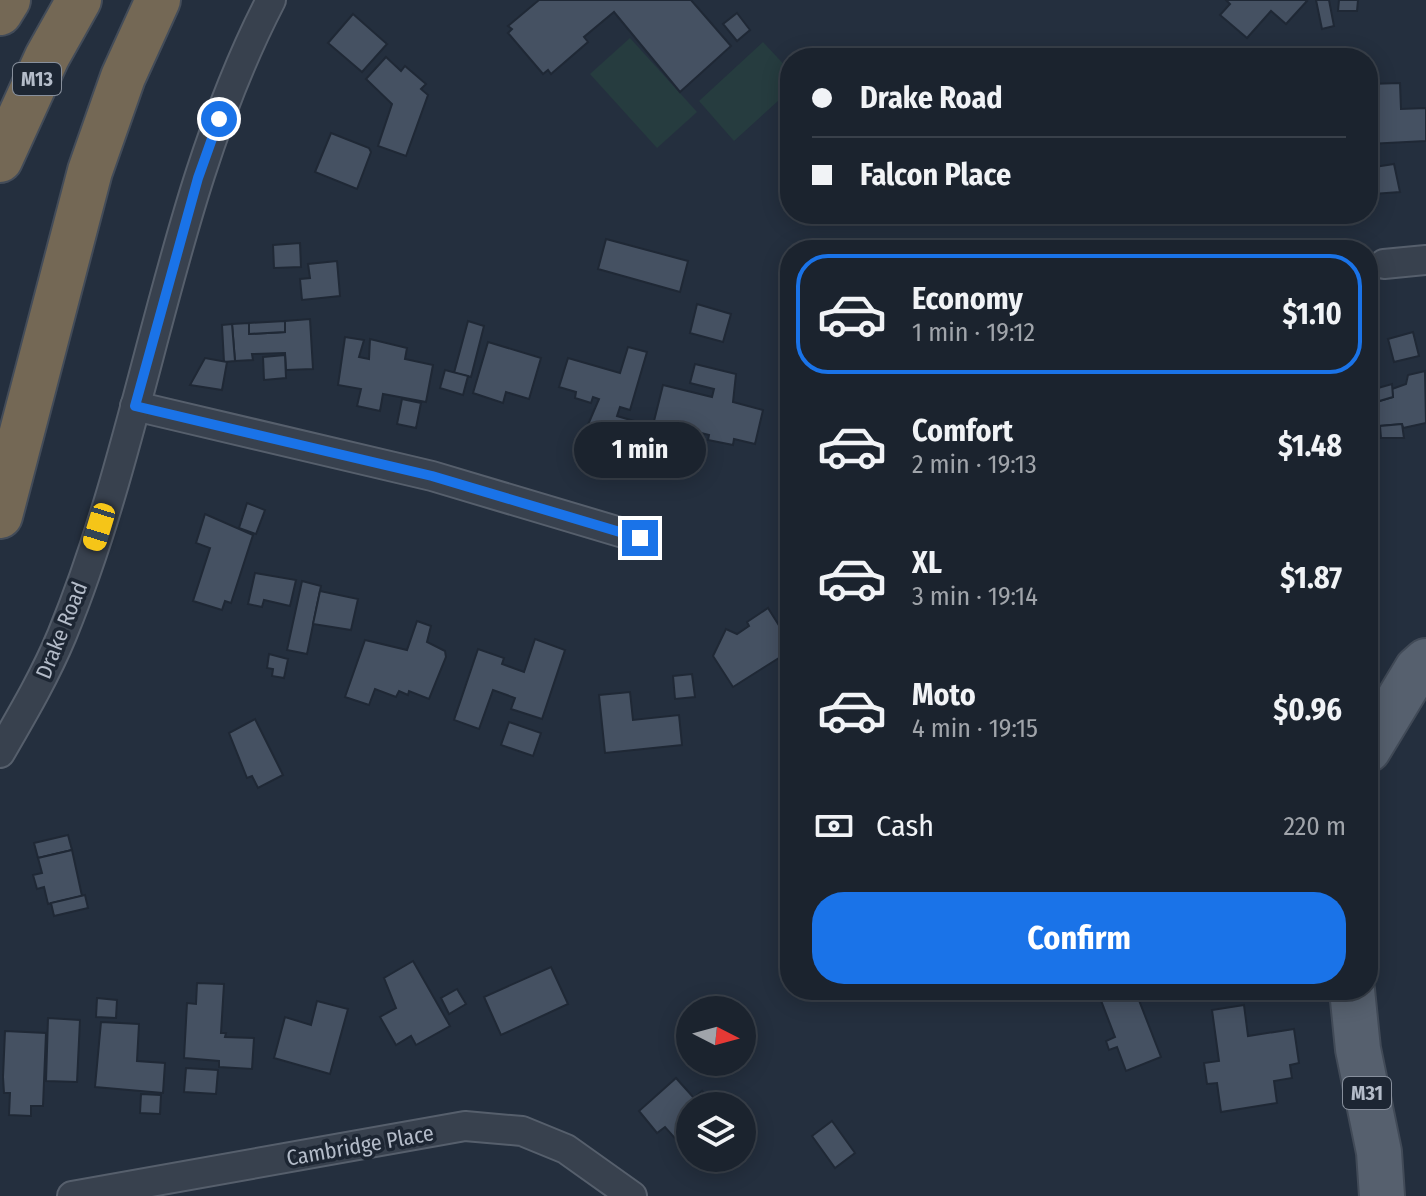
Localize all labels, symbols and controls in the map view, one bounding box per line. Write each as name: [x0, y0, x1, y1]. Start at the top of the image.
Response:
road number: M13: [13, 63, 61, 95]
text: Drake Road: [860, 80, 1003, 116]
route start: [201, 101, 237, 137]
text: Falcon Place: [860, 157, 1011, 193]
icon: car: [816, 278, 888, 350]
text: Economy: [912, 281, 1023, 317]
text: $1.10: [1283, 296, 1342, 332]
text: 1 min · 19:12: [912, 317, 1035, 348]
icon: car: [816, 410, 888, 482]
text: Comfort: [912, 413, 1013, 449]
callout: 1 min: [574, 422, 706, 478]
text: $1.48: [1278, 428, 1342, 464]
text: 1 min: [612, 434, 668, 465]
text: 2 min · 19:13: [912, 449, 1037, 480]
car: [81, 501, 117, 553]
route end: [622, 520, 658, 556]
icon: car: [816, 542, 888, 614]
text: XL: [912, 545, 942, 581]
text: $1.87: [1280, 560, 1342, 596]
street label: Drake Road: [30, 578, 93, 683]
text: 3 min · 19:14: [912, 581, 1038, 612]
icon: car: [816, 674, 888, 746]
text: Moto: [912, 677, 976, 713]
text: $0.96: [1273, 692, 1342, 728]
text: 4 min · 19:15: [912, 713, 1038, 744]
icon: cash: [812, 804, 856, 848]
text: Cash: [876, 808, 934, 844]
text: 220 m: [1283, 811, 1346, 842]
button: Confirm: [812, 892, 1346, 984]
north arrow: [676, 996, 756, 1076]
map controls: [676, 996, 756, 1172]
road number: M31: [1343, 1077, 1391, 1109]
button: layers: [676, 1092, 756, 1172]
street label: Cambridge Place: [284, 1119, 436, 1172]

